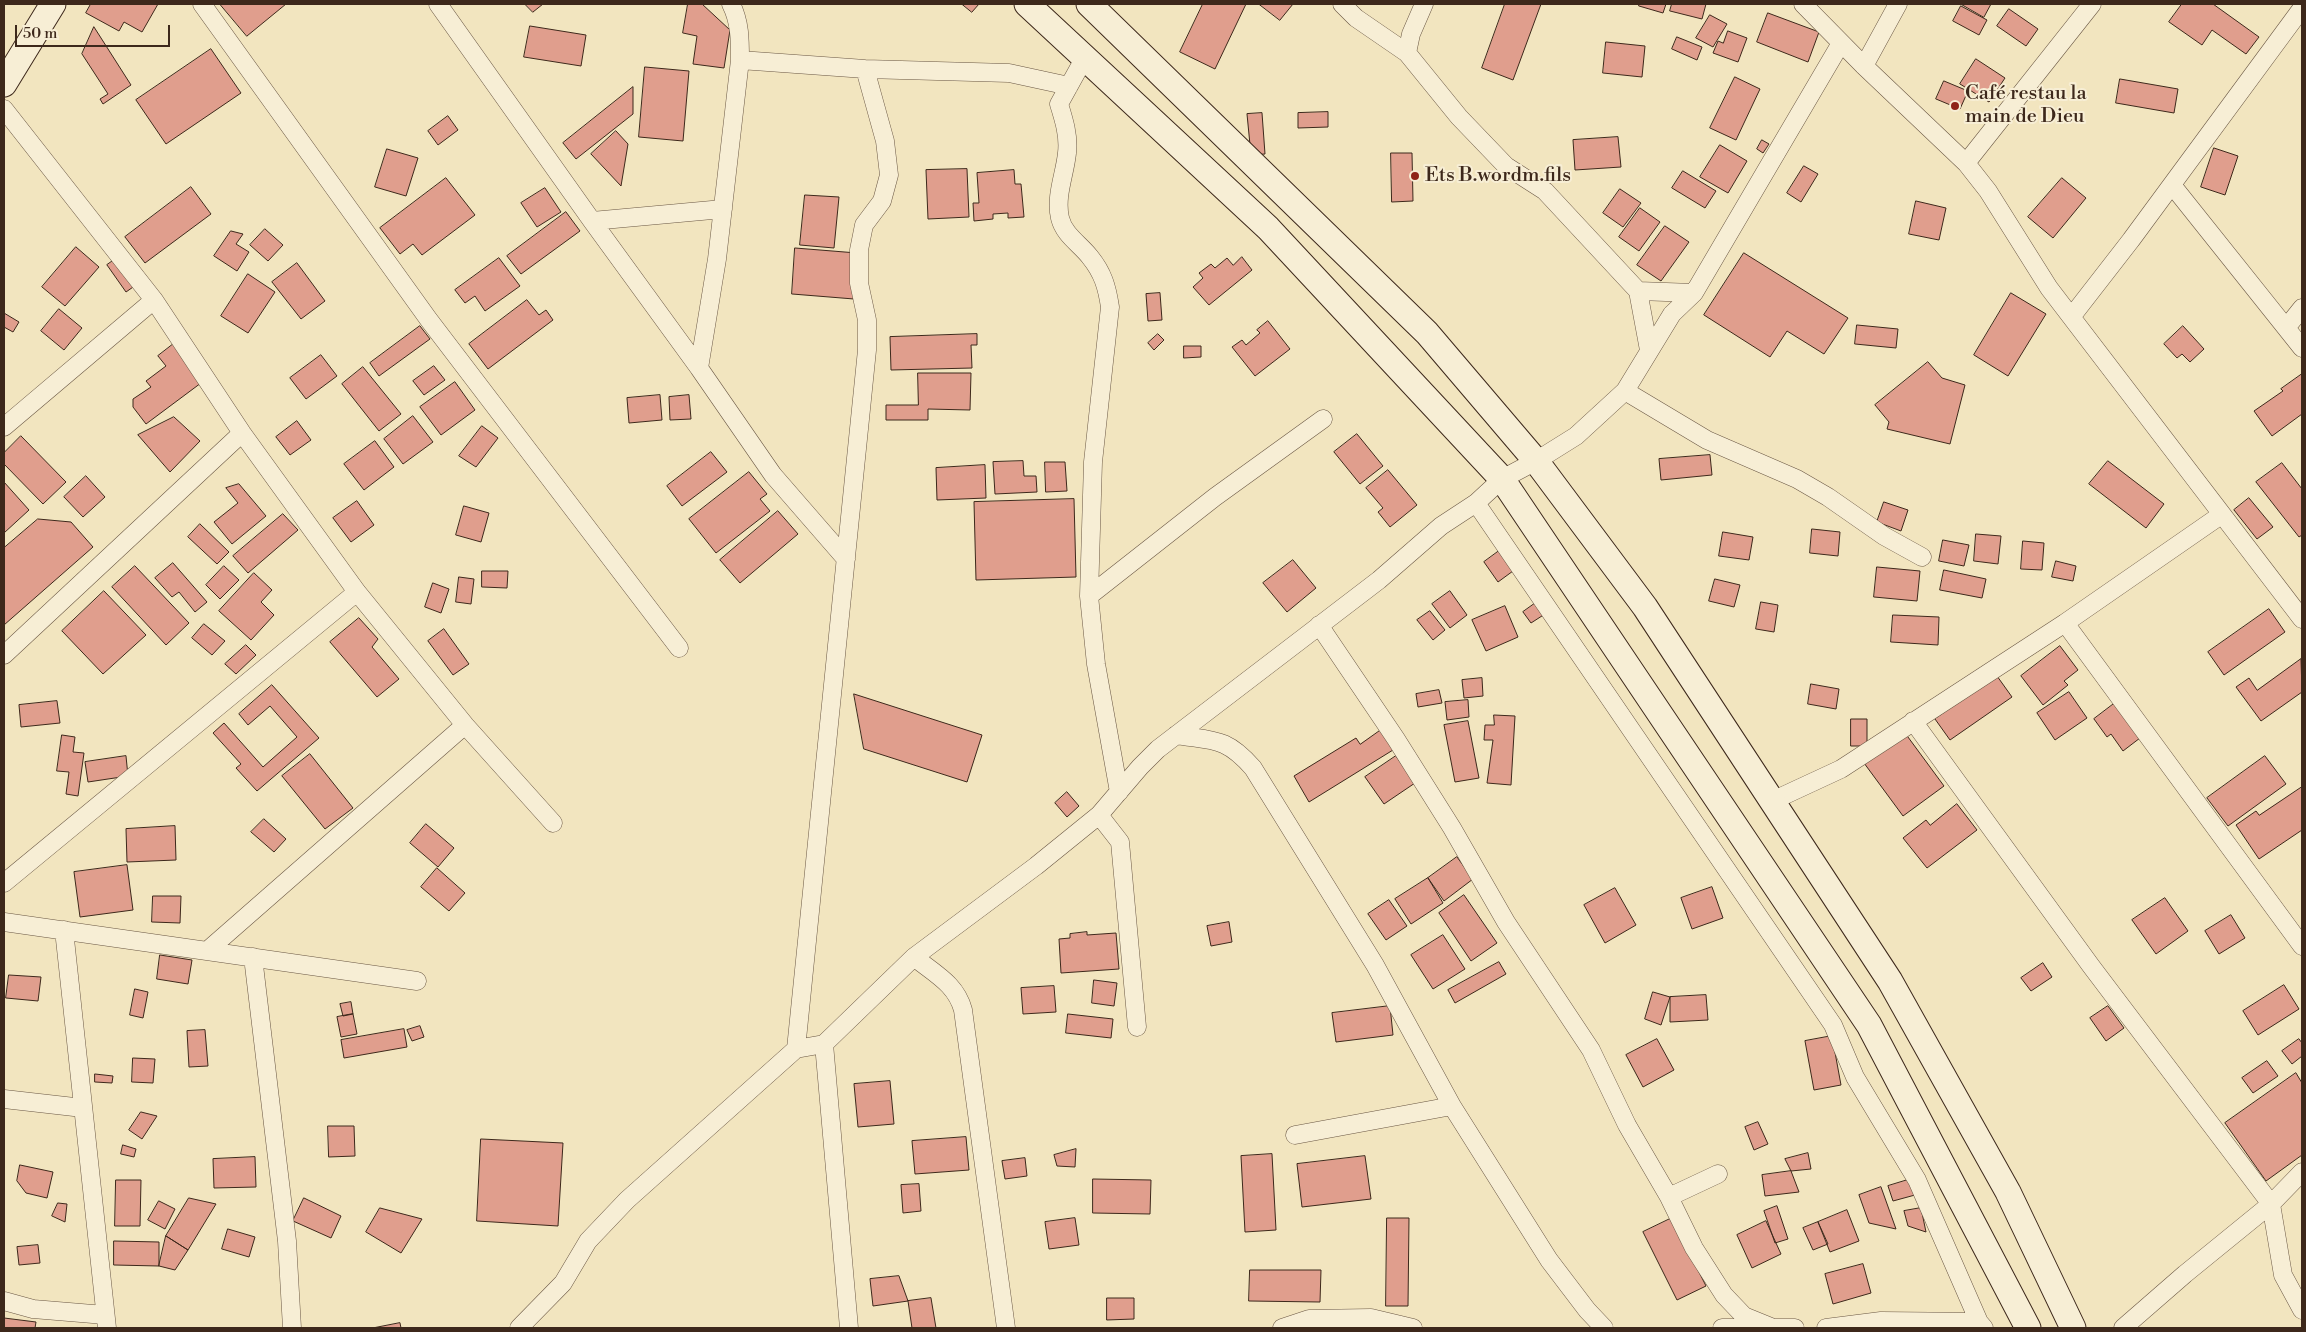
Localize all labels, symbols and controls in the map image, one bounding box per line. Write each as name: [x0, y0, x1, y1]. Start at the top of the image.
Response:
scale bar: [18, 15, 172, 47]
text: 50 m: [23, 24, 57, 43]
place label: Café restau la main de Dieu: [1965, 82, 2086, 129]
marker: Café restau la main de Dieu: [1949, 100, 1961, 112]
place label: Ets B.wordm.fils: [1425, 164, 1571, 188]
marker: Ets B.wordm.fils: [1409, 170, 1421, 182]

